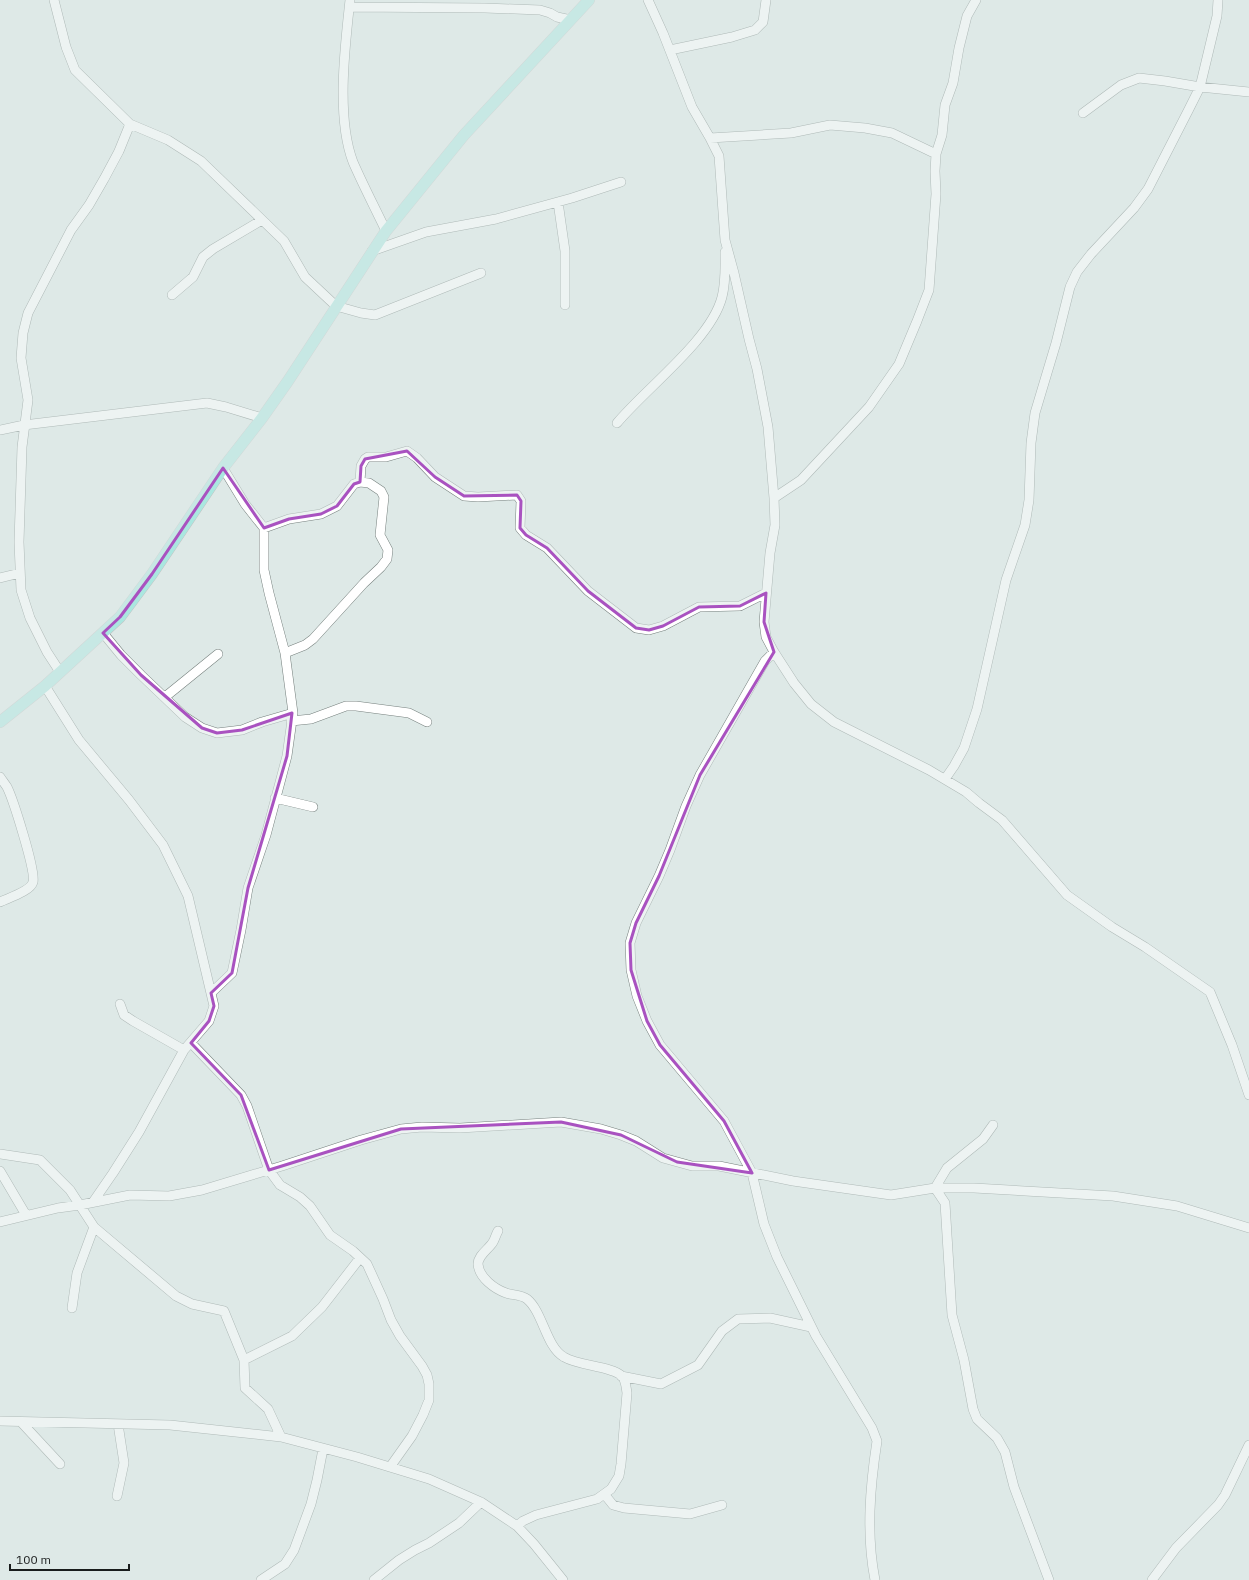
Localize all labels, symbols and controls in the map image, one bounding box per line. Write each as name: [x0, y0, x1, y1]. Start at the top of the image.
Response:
scale bar: [10, 1546, 129, 1572]
text: 100 m: [16, 1552, 51, 1567]

